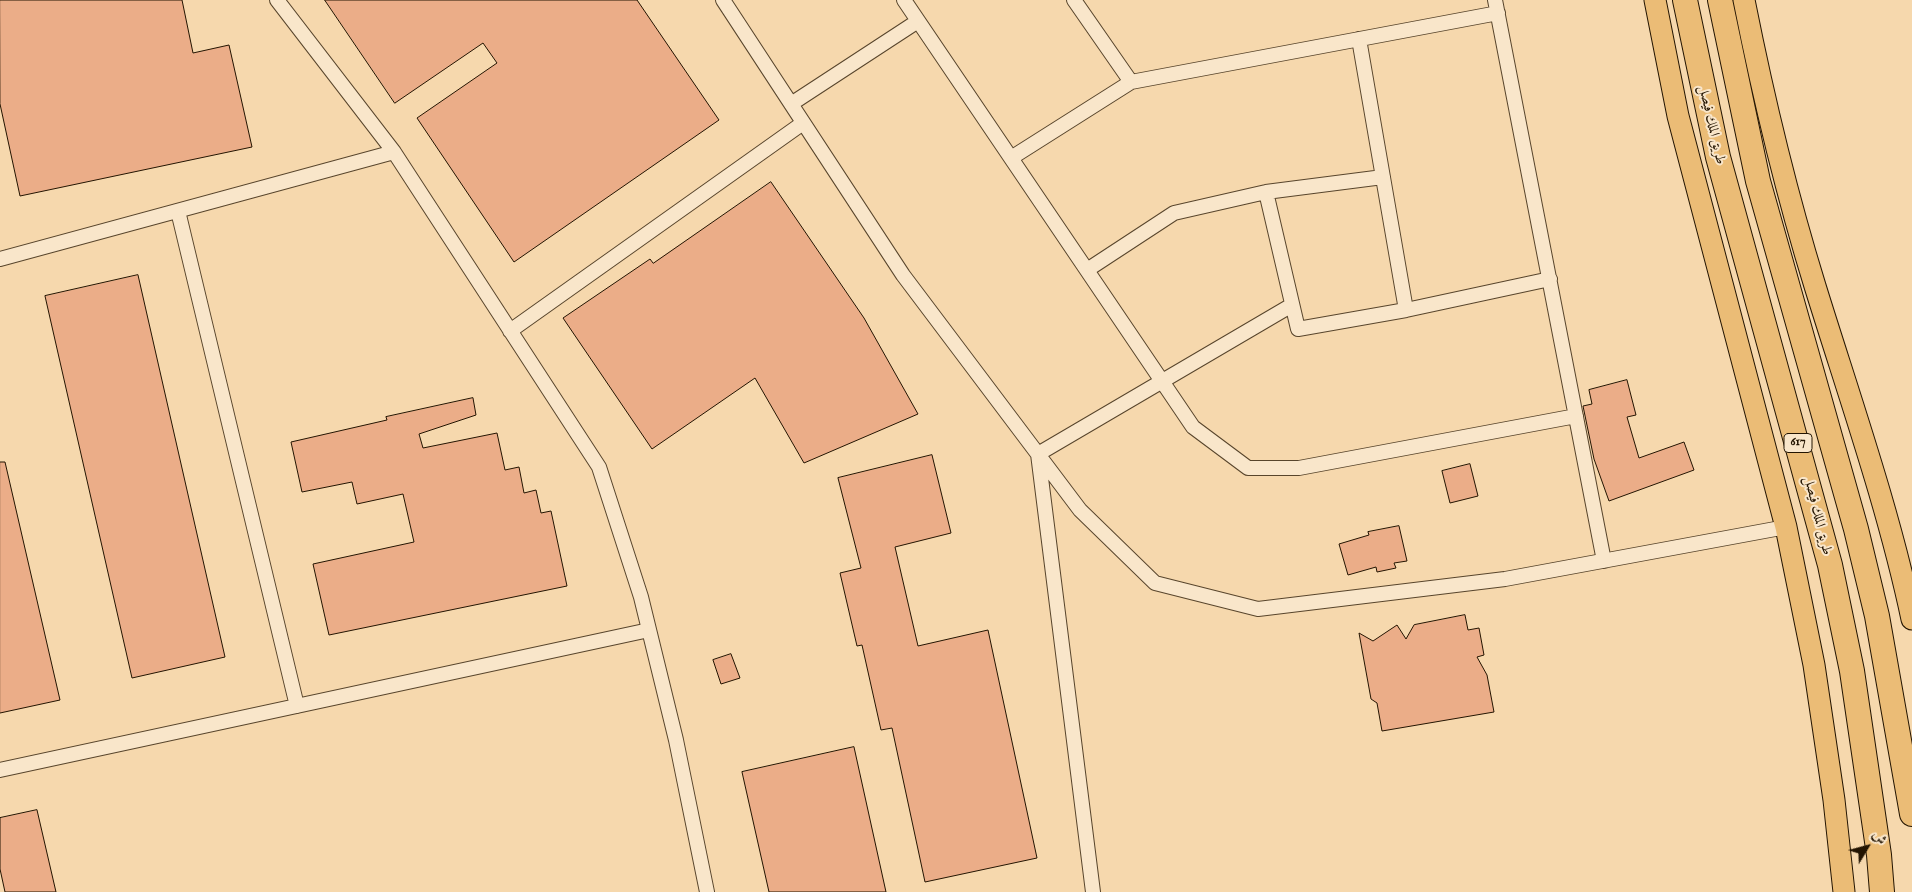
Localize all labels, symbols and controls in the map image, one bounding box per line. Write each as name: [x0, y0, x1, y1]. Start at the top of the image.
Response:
street label: طريق الملك فيصل: [1694, 84, 1728, 166]
road number: 617: [1784, 433, 1812, 452]
street label: طريق الملك فيصل: [1799, 475, 1835, 557]
north arrow: [1842, 822, 1892, 872]
text: ش: [1868, 827, 1890, 849]

